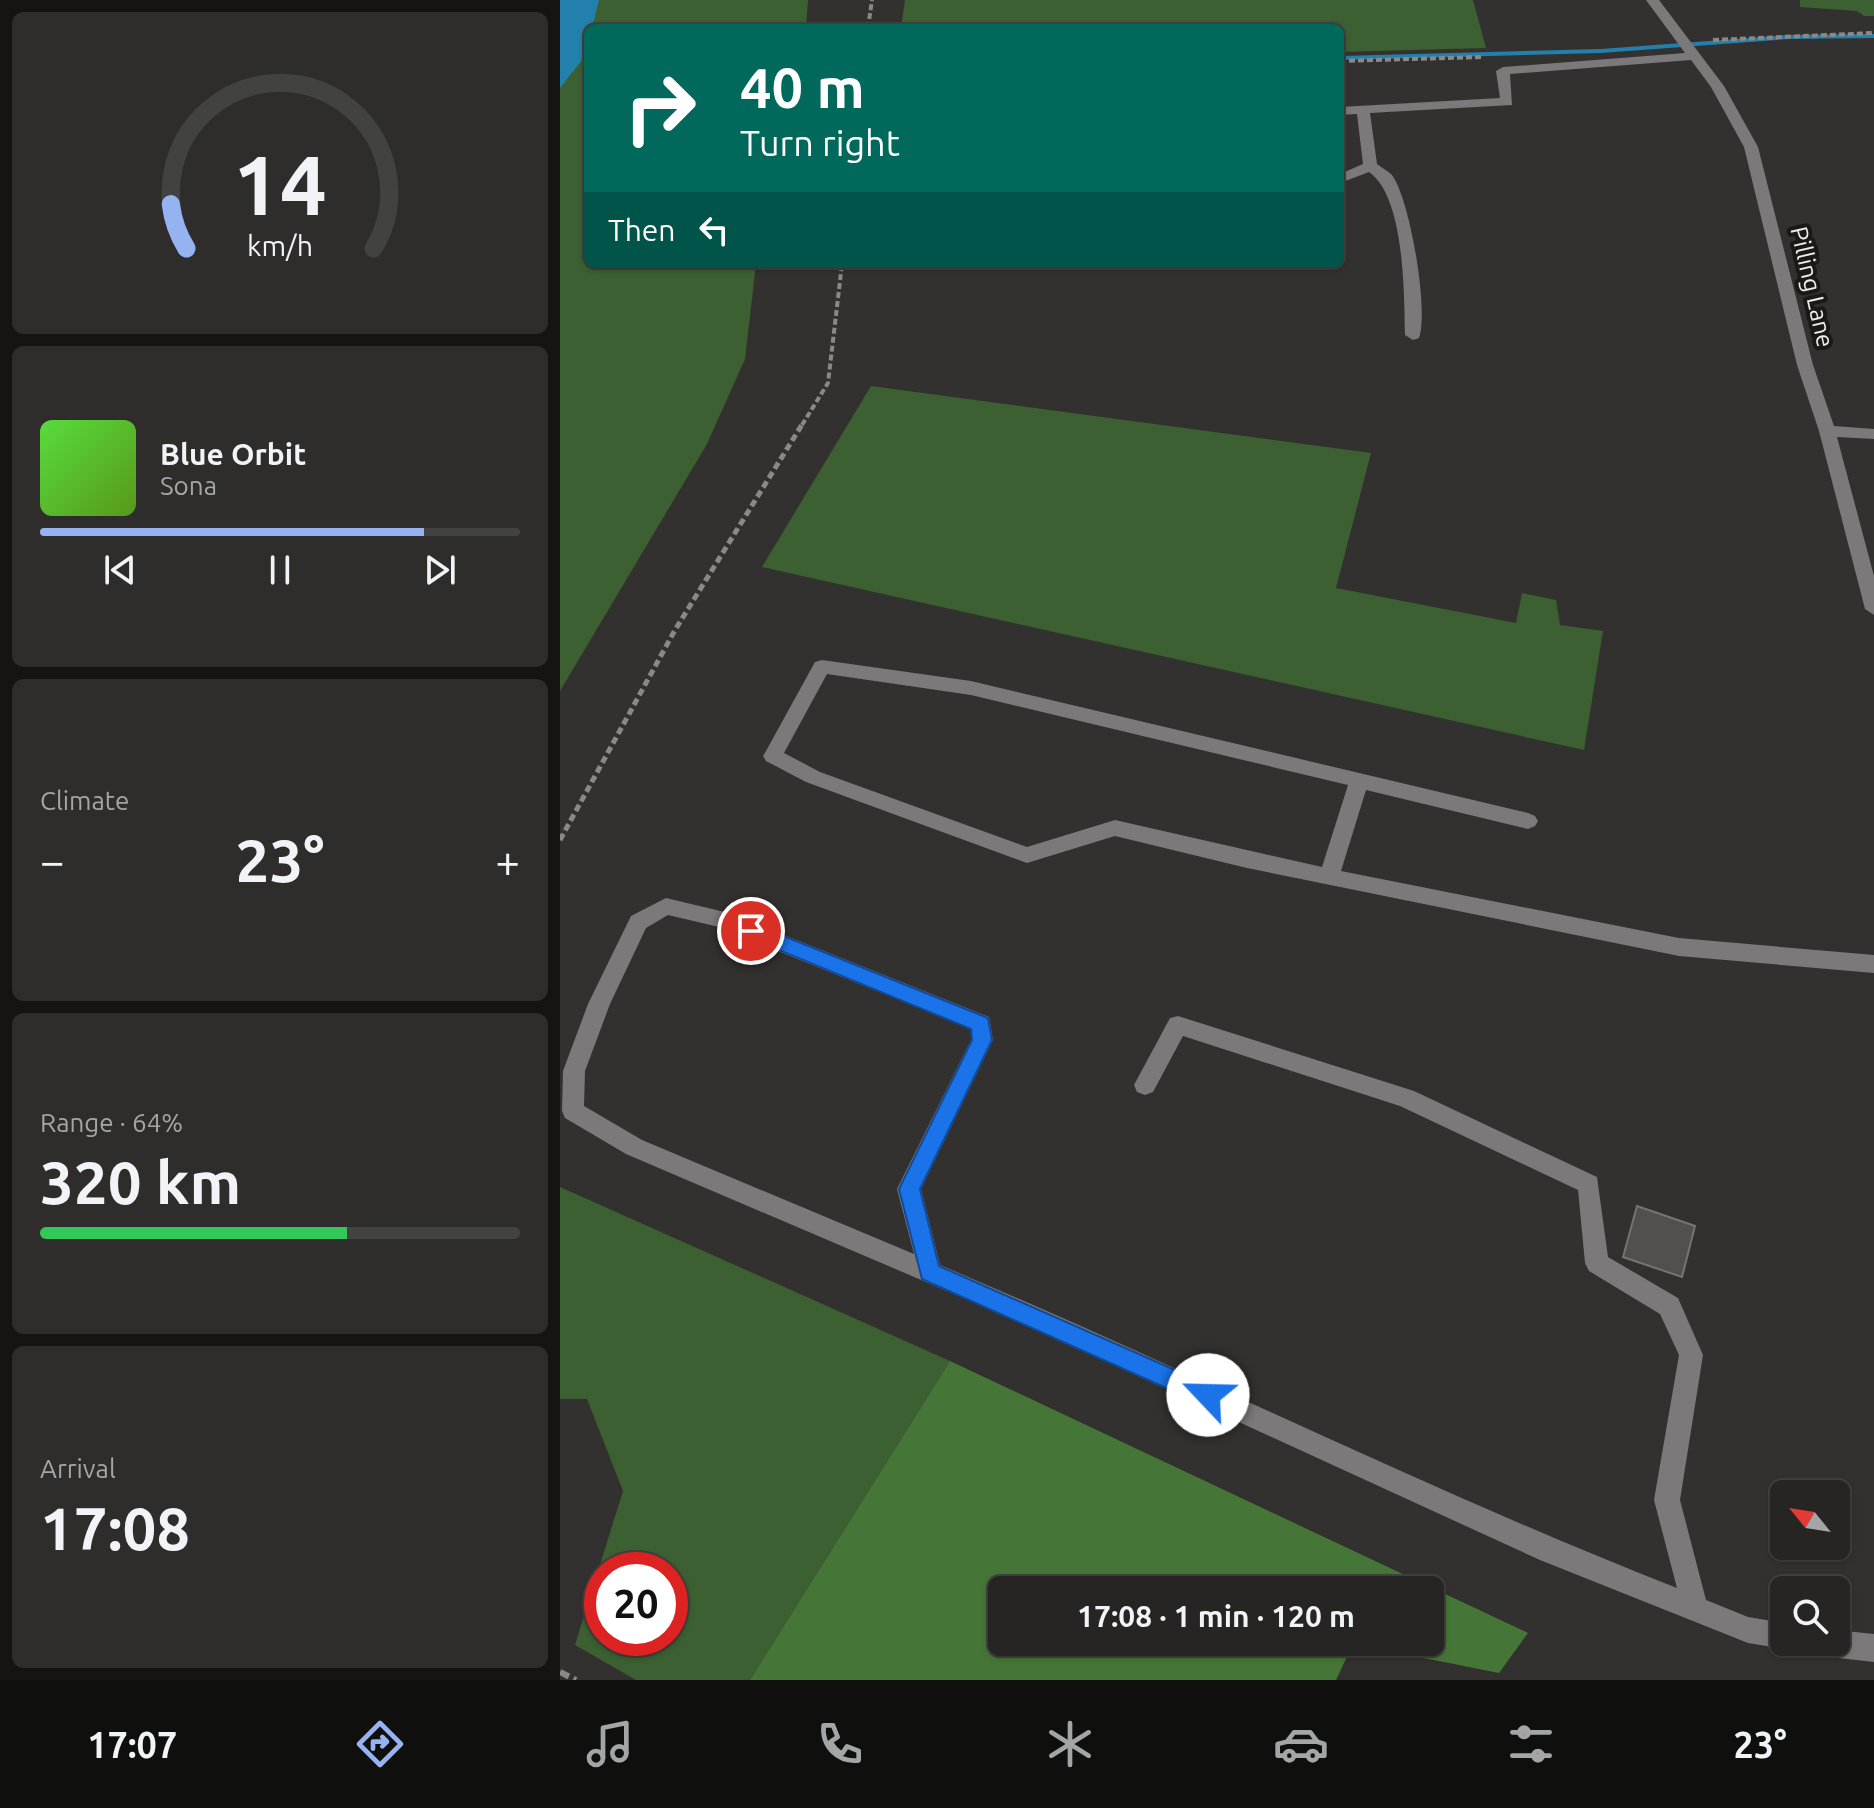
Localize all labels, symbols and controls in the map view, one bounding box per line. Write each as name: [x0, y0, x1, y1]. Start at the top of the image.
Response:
icon: right: [608, 56, 712, 160]
text: 40 m: [740, 56, 865, 119]
text: Turn right: [740, 122, 900, 163]
text: 14: [233, 136, 327, 230]
icon: left: [692, 208, 736, 252]
text: Then: [608, 213, 676, 247]
street label: Pilling Lane: [1785, 224, 1839, 350]
text: km/h: [247, 229, 313, 261]
text: Blue Orbit: [160, 437, 306, 471]
text: Sona: [160, 471, 217, 500]
icon: previous: [98, 548, 142, 592]
icon: pause: [258, 548, 302, 592]
icon: next: [418, 548, 462, 592]
text: Climate: [40, 786, 129, 815]
text: 23°: [236, 826, 324, 893]
text: −: [40, 836, 65, 885]
text: +: [495, 836, 520, 885]
pin: [717, 897, 785, 965]
icon: arrive: [729, 909, 773, 953]
text: Range · 64%: [40, 1108, 183, 1137]
text: 320 km: [40, 1148, 241, 1215]
position arrow: [1166, 1353, 1250, 1437]
text: Arrival: [40, 1454, 116, 1483]
north arrow: [1770, 1480, 1850, 1560]
map controls: [1770, 1480, 1850, 1656]
text: 17:08: [40, 1494, 190, 1561]
speed limit sign: 20: [584, 1552, 688, 1656]
button: search: [1770, 1576, 1850, 1656]
text: 17:08 · 1 min · 120 m: [1077, 1599, 1355, 1633]
icon: directions: [352, 1716, 408, 1772]
icon: music: [582, 1716, 638, 1772]
icon: phone: [812, 1716, 868, 1772]
icon: climate: [1042, 1716, 1098, 1772]
icon: car: [1273, 1716, 1329, 1772]
icon: filters: [1503, 1716, 1559, 1772]
text: 17:07: [87, 1724, 177, 1765]
text: 23°: [1733, 1724, 1787, 1765]

